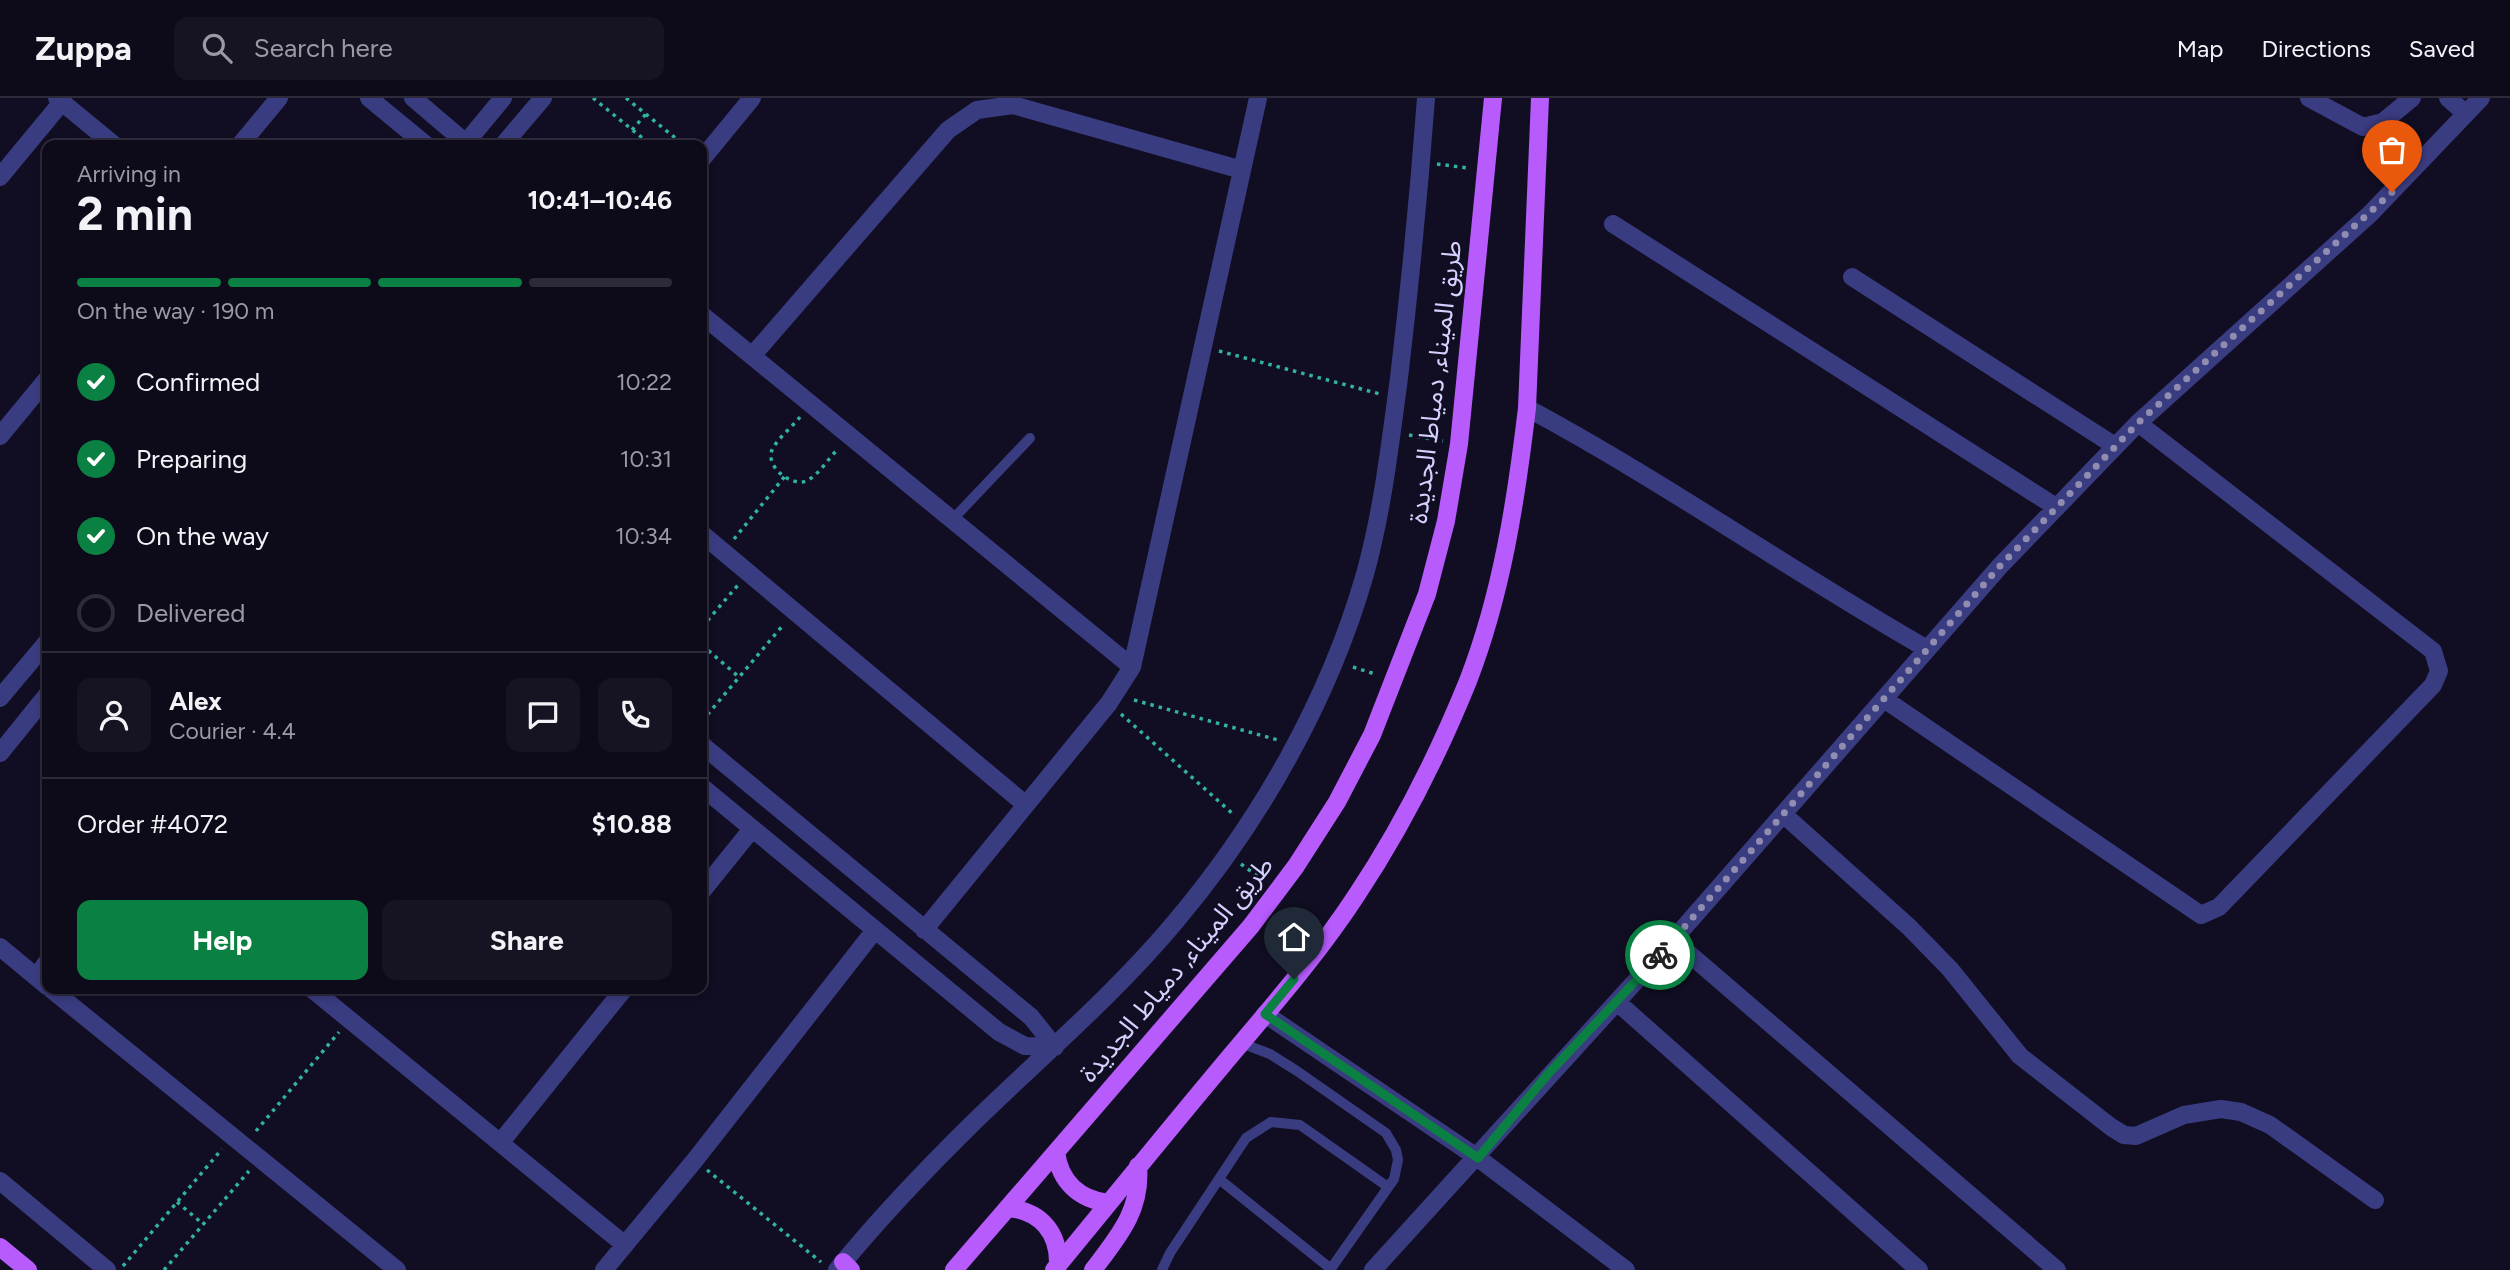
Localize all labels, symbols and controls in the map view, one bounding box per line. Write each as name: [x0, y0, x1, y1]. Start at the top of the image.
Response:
search box: [174, 17, 664, 80]
text: Zuppa: [35, 29, 132, 68]
icon: search: [198, 29, 236, 67]
text: Search here: [254, 32, 393, 64]
text: Map: [2177, 34, 2223, 63]
text: Directions: [2261, 34, 2371, 63]
text: Saved: [2409, 34, 2475, 63]
pin: [2362, 120, 2422, 192]
icon: bag: [2373, 131, 2411, 169]
text: Arriving in: [77, 160, 181, 188]
text: 10:41–10:46: [527, 184, 672, 216]
text: 2 min: [77, 186, 193, 242]
street label: طريق الميناء, دمياط الجديدة: [1402, 239, 1468, 525]
text: On the way · 190 m: [77, 297, 274, 325]
icon: check: [77, 363, 115, 401]
text: Confirmed: [136, 366, 260, 398]
text: 10:22: [616, 368, 672, 396]
icon: check: [77, 440, 115, 478]
text: Preparing: [136, 443, 247, 475]
text: 10:31: [620, 445, 672, 473]
icon: check: [77, 517, 115, 555]
text: On the way: [136, 520, 269, 552]
text: 10:34: [615, 522, 672, 550]
text: Delivered: [136, 597, 245, 629]
button: person: [77, 678, 151, 752]
button: chat: [506, 678, 580, 752]
button: phone: [598, 678, 672, 752]
text: Alex: [169, 685, 222, 717]
text: Courier · 4.4: [169, 717, 296, 745]
text: Order #4072: [77, 808, 228, 840]
text: $10.88: [592, 808, 672, 840]
street label: طريق الميناء, دمياط الجديدة: [1072, 849, 1280, 1089]
button: Help: [77, 900, 368, 980]
button: Share: [382, 900, 672, 980]
pin: [1264, 907, 1324, 979]
icon: home: [1275, 918, 1313, 956]
courier: [1625, 920, 1695, 990]
icon: bike: [1641, 936, 1679, 974]

